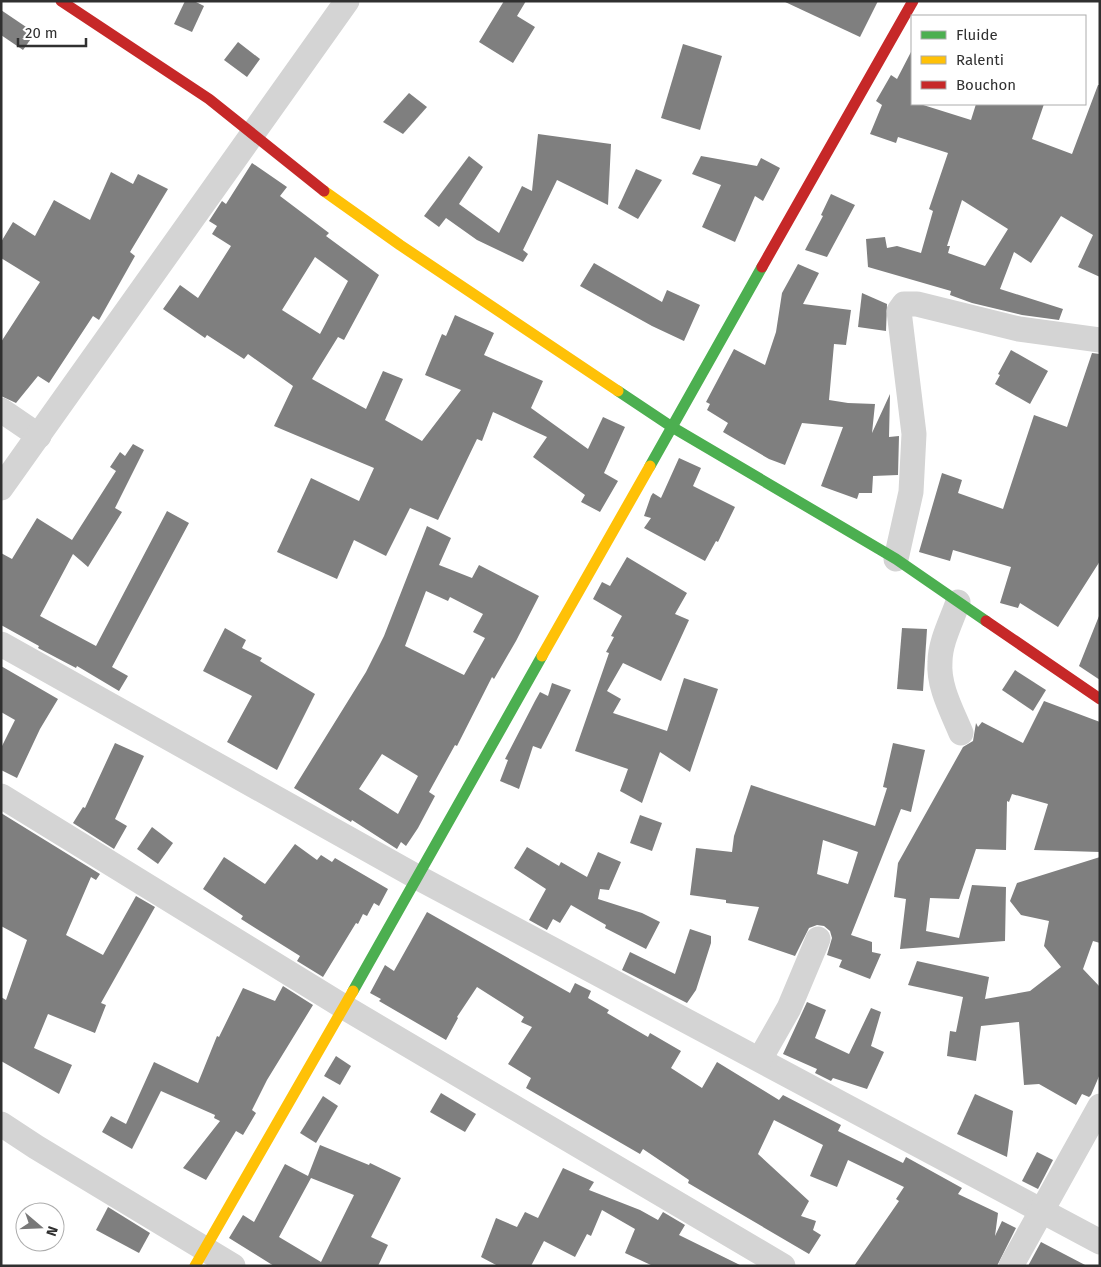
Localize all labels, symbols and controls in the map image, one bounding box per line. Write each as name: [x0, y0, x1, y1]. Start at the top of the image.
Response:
scale bar: [18, 15, 85, 47]
legend: [911, 15, 1086, 105]
text: 20 m: [25, 24, 58, 42]
text: Fluide: [956, 26, 998, 44]
text: Ralenti: [956, 51, 1004, 69]
text: Bouchon: [956, 76, 1016, 94]
north arrow: [15, 1202, 65, 1252]
text: N: [42, 1224, 61, 1238]

